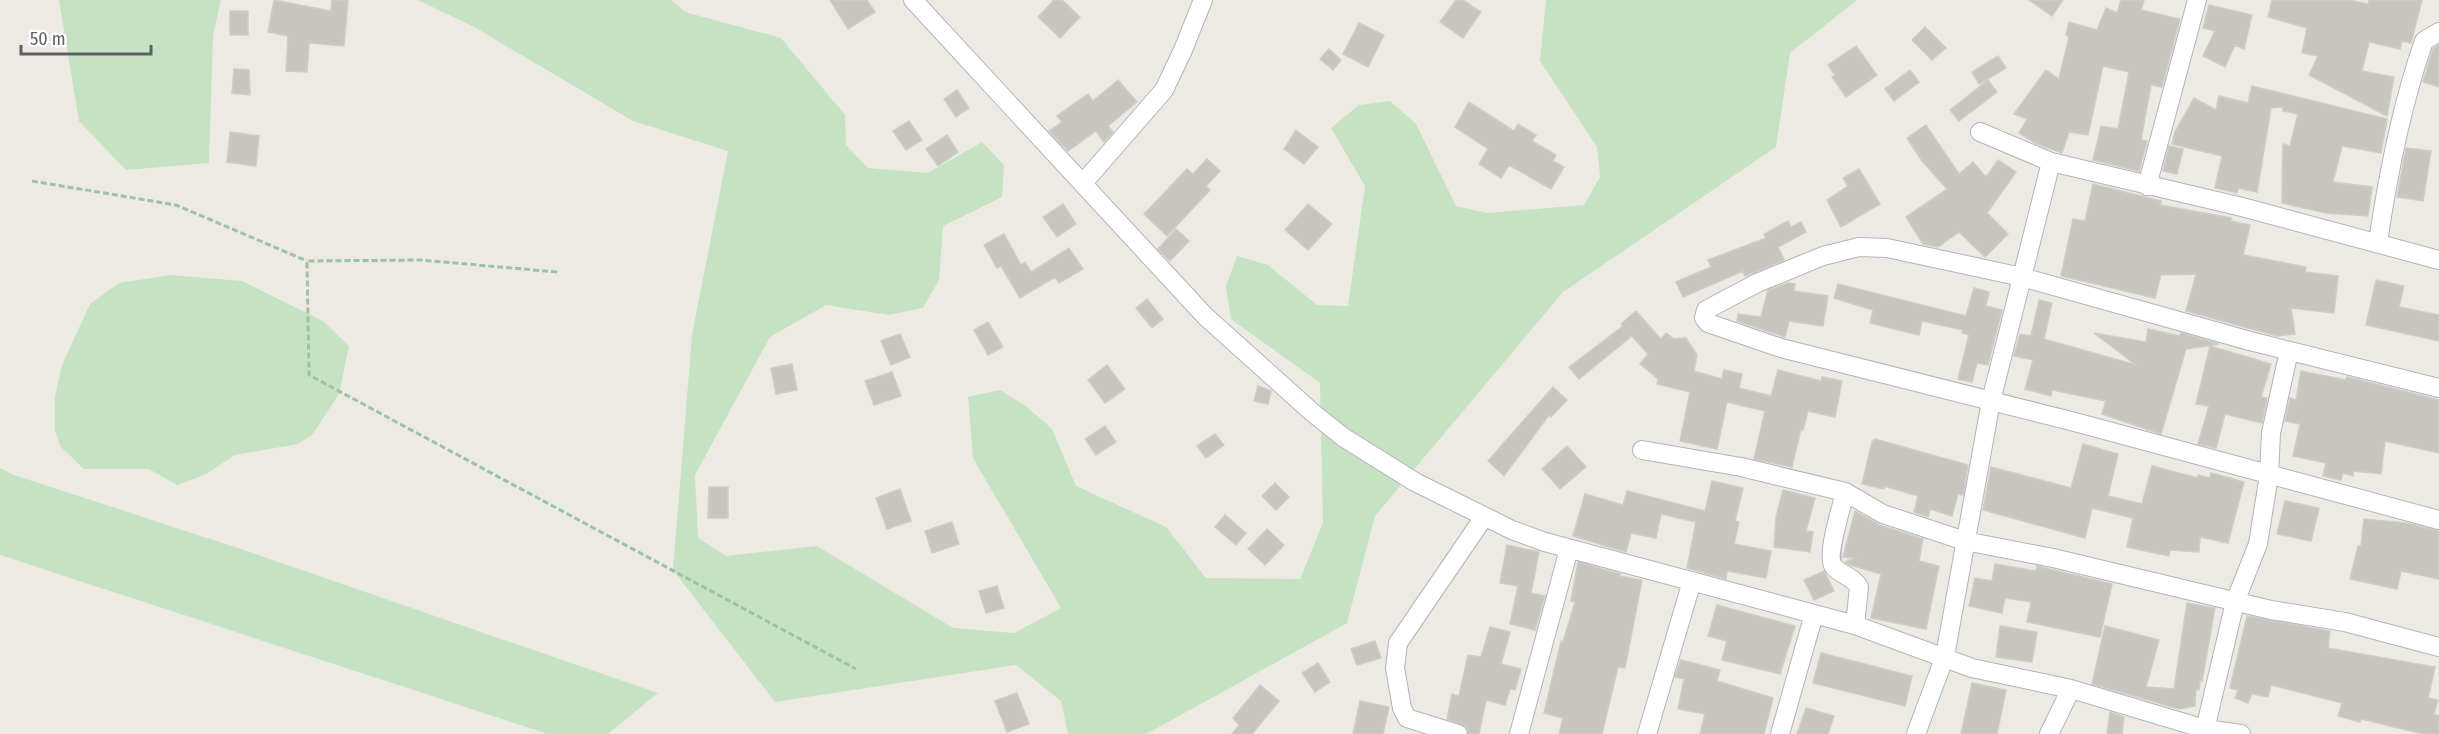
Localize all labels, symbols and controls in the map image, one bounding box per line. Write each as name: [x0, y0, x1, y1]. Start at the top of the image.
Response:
scale bar: [21, 18, 152, 56]
text: 50 m: [30, 28, 66, 50]

